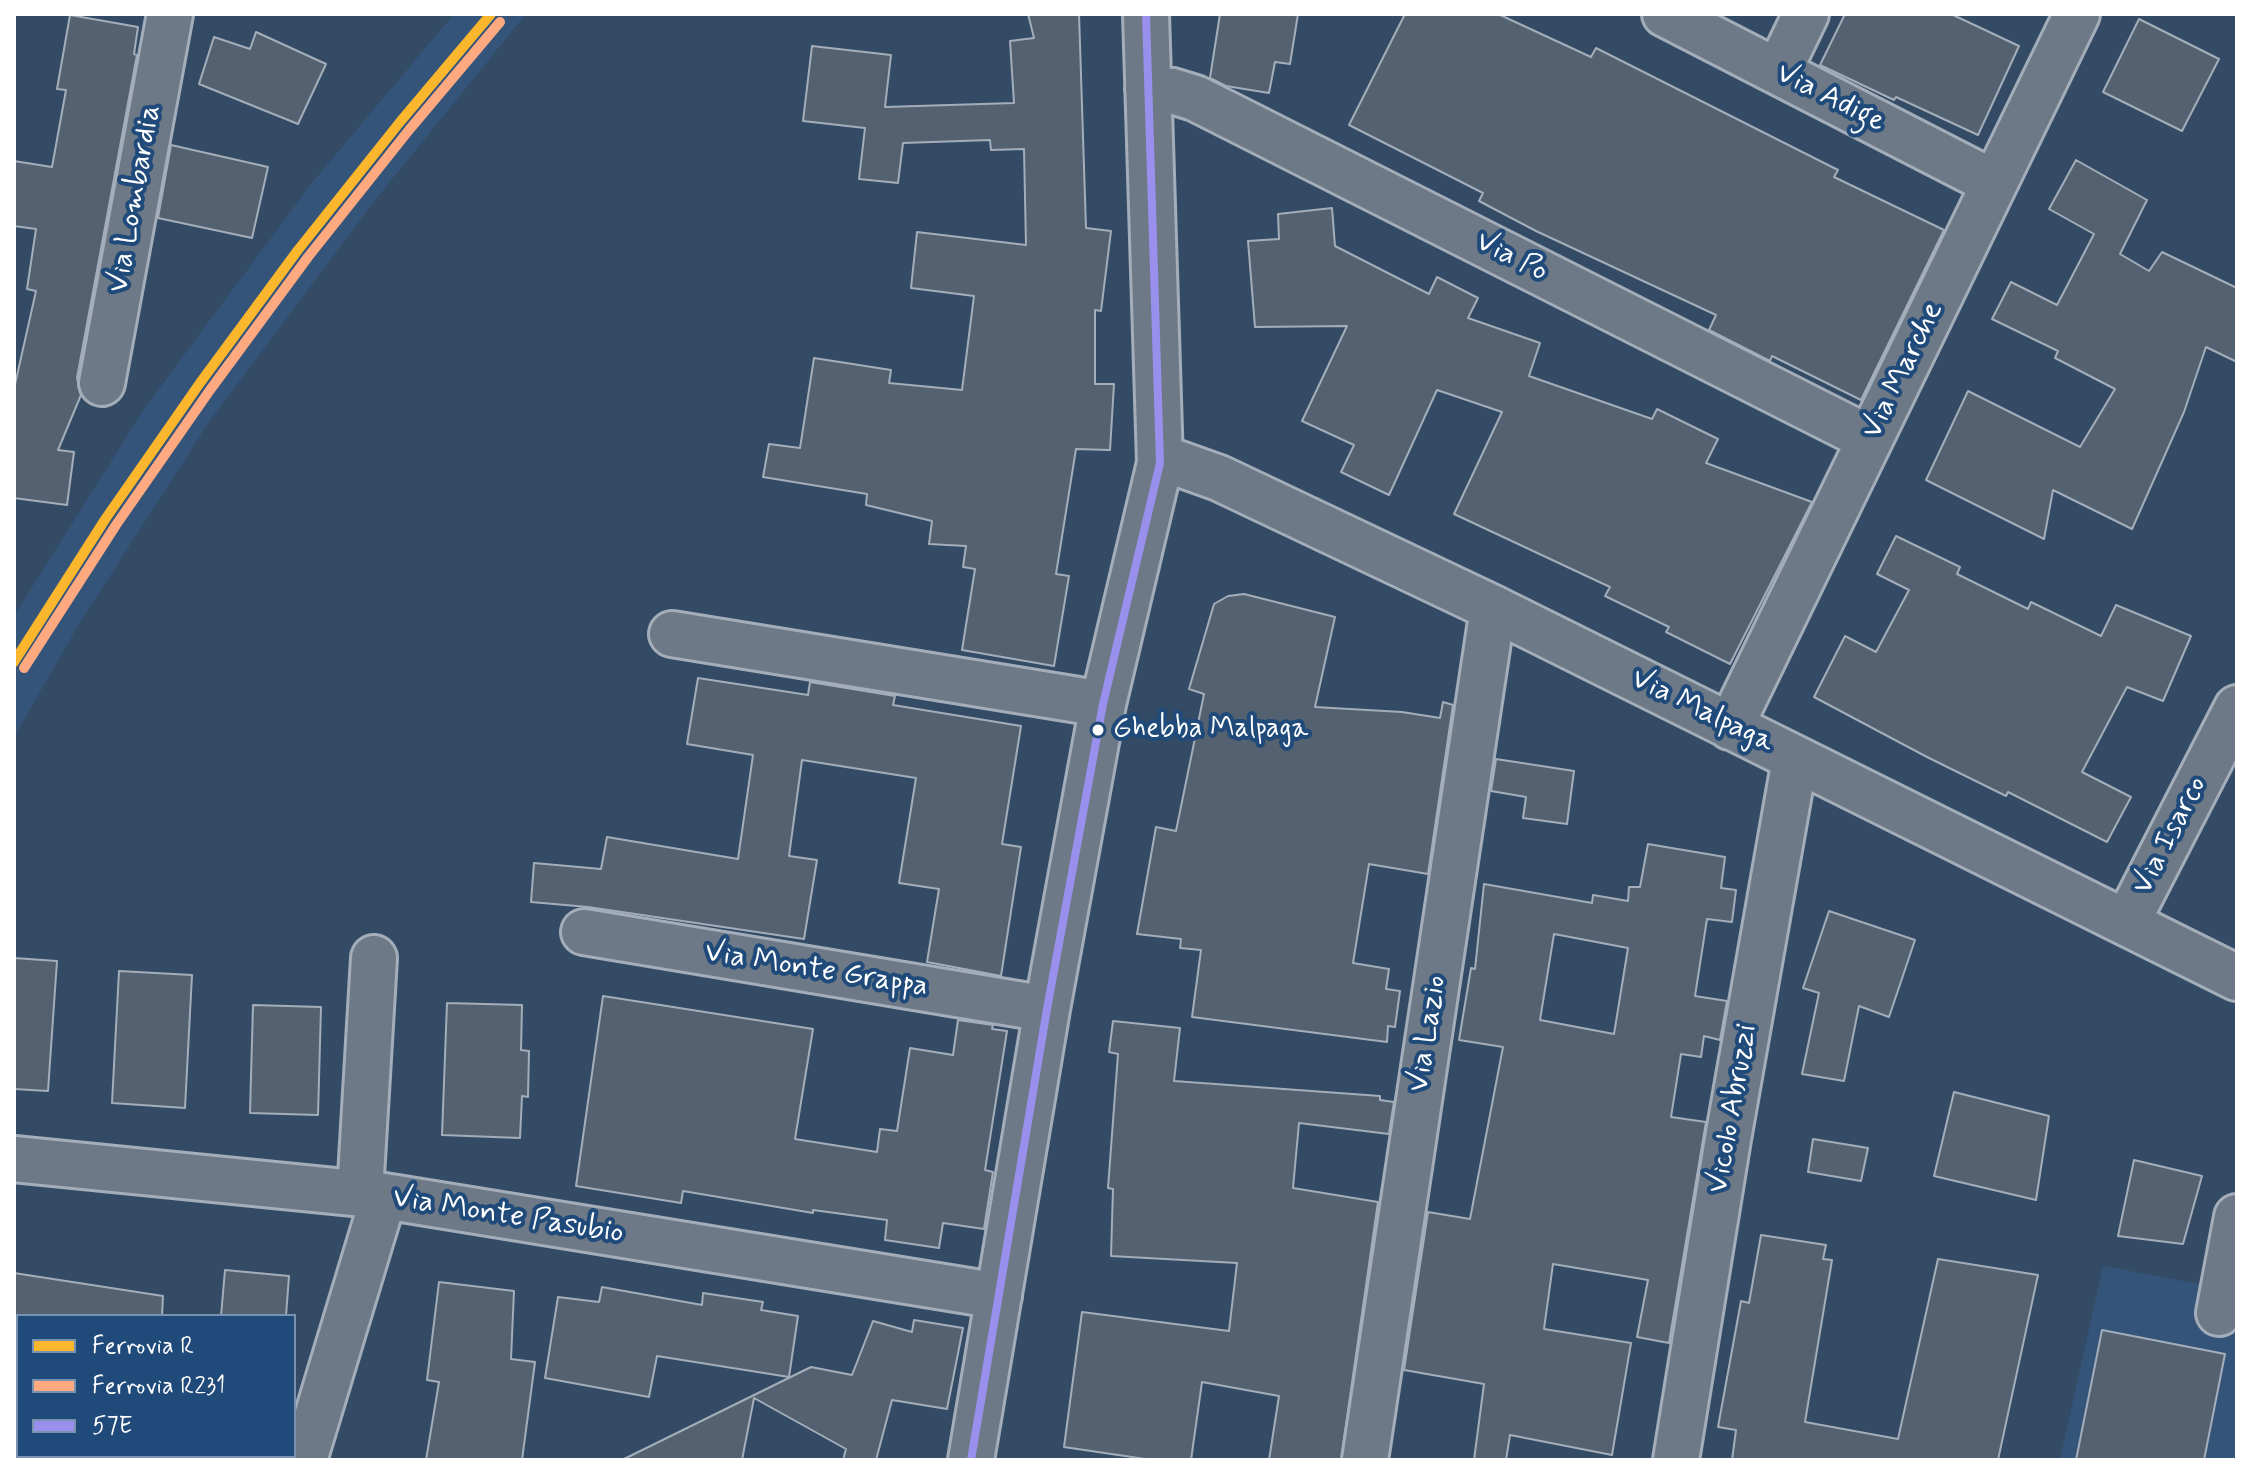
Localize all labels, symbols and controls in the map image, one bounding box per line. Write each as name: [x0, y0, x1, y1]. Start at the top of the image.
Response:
street label: Via Adige: [1769, 56, 1891, 142]
street label: Via Lombardia: [102, 102, 170, 296]
street label: Via Po: [1469, 225, 1553, 291]
street label: Via Marche: [1856, 297, 1952, 445]
street label: Via Malpaga: [1625, 662, 1779, 762]
place label: Ghebba Malpaga: [1113, 713, 1308, 747]
marker: Ghebba Malpaga: [1090, 722, 1106, 738]
street label: Via Isarco: [2126, 771, 2216, 901]
street label: Via Monte Grappa: [702, 936, 930, 1006]
street label: Via Lazio: [1402, 973, 1456, 1095]
street label: Vicolo Abruzzi: [1701, 1022, 1767, 1196]
street label: Via Monte Pasubio: [390, 1181, 626, 1253]
legend: [16, 1314, 296, 1458]
text: Ferrovia R: [92, 1331, 194, 1362]
text: Ferrovia R231: [92, 1371, 225, 1402]
text: 57E: [92, 1411, 133, 1442]

